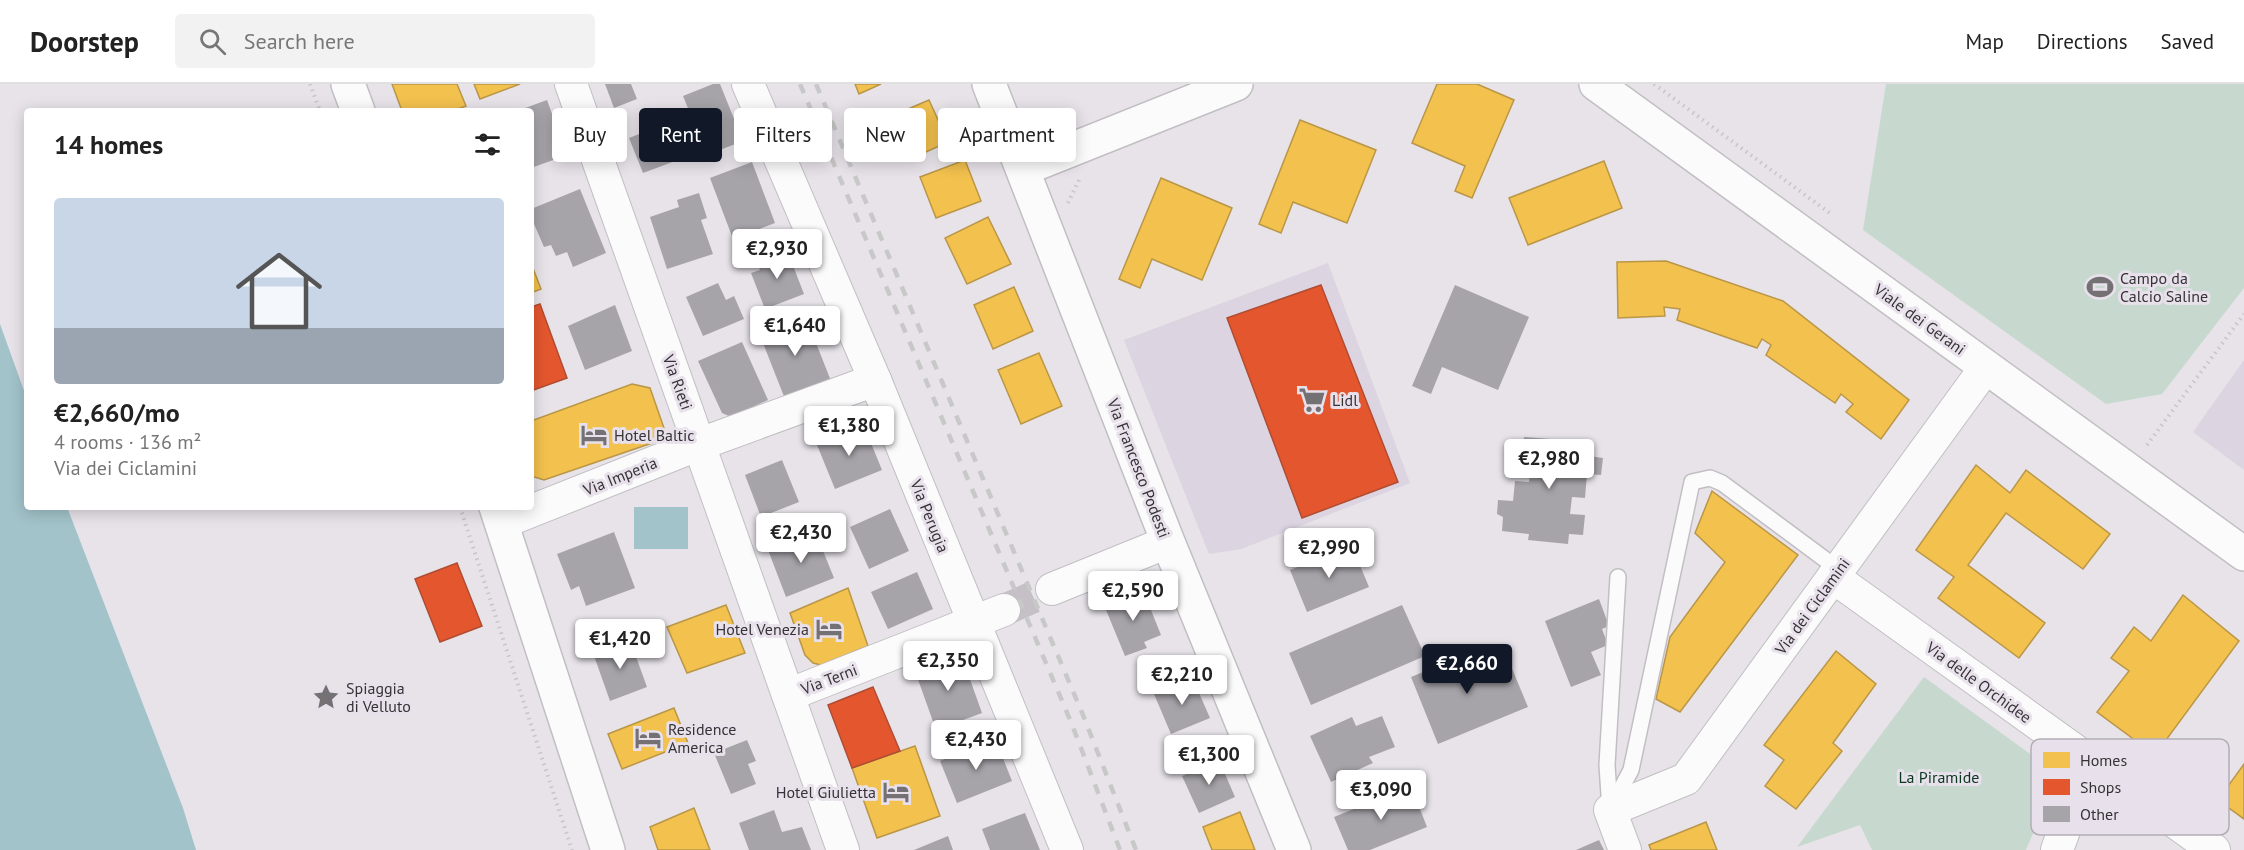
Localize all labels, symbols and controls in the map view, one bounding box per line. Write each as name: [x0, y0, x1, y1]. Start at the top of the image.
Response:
search box: [175, 14, 595, 68]
text: Doorstep: [30, 23, 139, 60]
icon: search: [196, 25, 229, 58]
text: Search here: [244, 27, 355, 55]
text: Map: [1965, 28, 2004, 55]
text: Directions: [2037, 28, 2128, 55]
text: Saved: [2161, 28, 2214, 55]
chip: Buy: [552, 108, 627, 162]
chip: Rent: [639, 108, 722, 162]
chip: Filters: [734, 108, 832, 162]
chip: New: [844, 108, 926, 162]
chip: Apartment: [938, 108, 1076, 162]
text: 14 homes: [54, 128, 163, 161]
icon: filters: [471, 128, 504, 161]
pin: €2,930: [728, 229, 826, 280]
text: €2,930: [746, 235, 808, 261]
icon: home: [225, 237, 333, 345]
place label: Campo da Calcio Saline: [2120, 268, 2208, 306]
sports icon: Campo da Calcio Saline: [2085, 272, 2115, 302]
street label: Viale dei Gerani: [1870, 279, 1970, 359]
pin: €1,640: [746, 306, 844, 357]
text: €1,640: [764, 312, 826, 338]
street label: Via Rieti: [658, 351, 697, 412]
supermarket icon: Lidl: [1297, 385, 1327, 415]
place label: Lidl: [1332, 390, 1358, 410]
street label: Via Francesco Podesti: [1103, 395, 1175, 540]
text: €2,660/mo: [54, 396, 180, 429]
pin: €1,380: [800, 406, 898, 457]
text: €1,380: [818, 412, 880, 438]
hotel icon: Hotel Baltic: [579, 420, 609, 450]
place label: Hotel Baltic: [614, 425, 695, 445]
text: 4 rooms · 136 m²: [54, 429, 201, 455]
pin: €2,980: [1500, 439, 1598, 490]
text: €2,980: [1518, 445, 1580, 471]
street label: Via Imperia: [579, 452, 660, 500]
text: Via dei Ciclamini: [54, 455, 197, 481]
street label: Via Perugia: [906, 476, 954, 555]
pin: €2,430: [752, 513, 850, 564]
text: €2,430: [770, 519, 832, 545]
pin: €2,990: [1280, 528, 1378, 579]
text: €2,990: [1298, 534, 1360, 560]
street label: Via dei Ciclamini: [1770, 554, 1854, 659]
pin: €2,590: [1084, 571, 1182, 622]
text: €2,590: [1102, 577, 1164, 603]
hotel icon: Hotel Venezia: [814, 614, 844, 644]
pin: €1,420: [571, 619, 669, 670]
place label: Hotel Venezia: [715, 619, 809, 639]
text: €1,420: [589, 625, 651, 651]
street label: Via delle Orchidee: [1922, 636, 2036, 727]
pin: €2,350: [899, 641, 997, 692]
pin: €2,660: [1418, 644, 1516, 695]
text: €2,350: [917, 647, 979, 673]
text: €2,660: [1436, 650, 1498, 676]
pin: €2,210: [1133, 655, 1231, 706]
street label: Via Terni: [797, 659, 860, 699]
text: €2,210: [1151, 661, 1213, 687]
place label: Spiaggia di Velluto: [346, 678, 411, 716]
place icon: Spiaggia di Velluto: [311, 682, 341, 712]
place label: Residence America: [668, 719, 736, 757]
pin: €2,430: [927, 720, 1025, 771]
hotel icon: Residence America: [633, 723, 663, 753]
text: €2,430: [945, 726, 1007, 752]
pin: €1,300: [1160, 735, 1258, 786]
legend: [2031, 739, 2229, 835]
text: €1,300: [1178, 741, 1240, 767]
text: Homes: [2080, 750, 2127, 770]
park label: La Piramide: [1899, 767, 1979, 787]
pin: €3,090: [1332, 770, 1430, 821]
text: €3,090: [1350, 776, 1412, 802]
hotel icon: Hotel Giulietta: [881, 777, 911, 807]
text: Shops: [2080, 777, 2121, 797]
place label: Hotel Giulietta: [776, 782, 876, 802]
text: Other: [2080, 804, 2119, 824]

